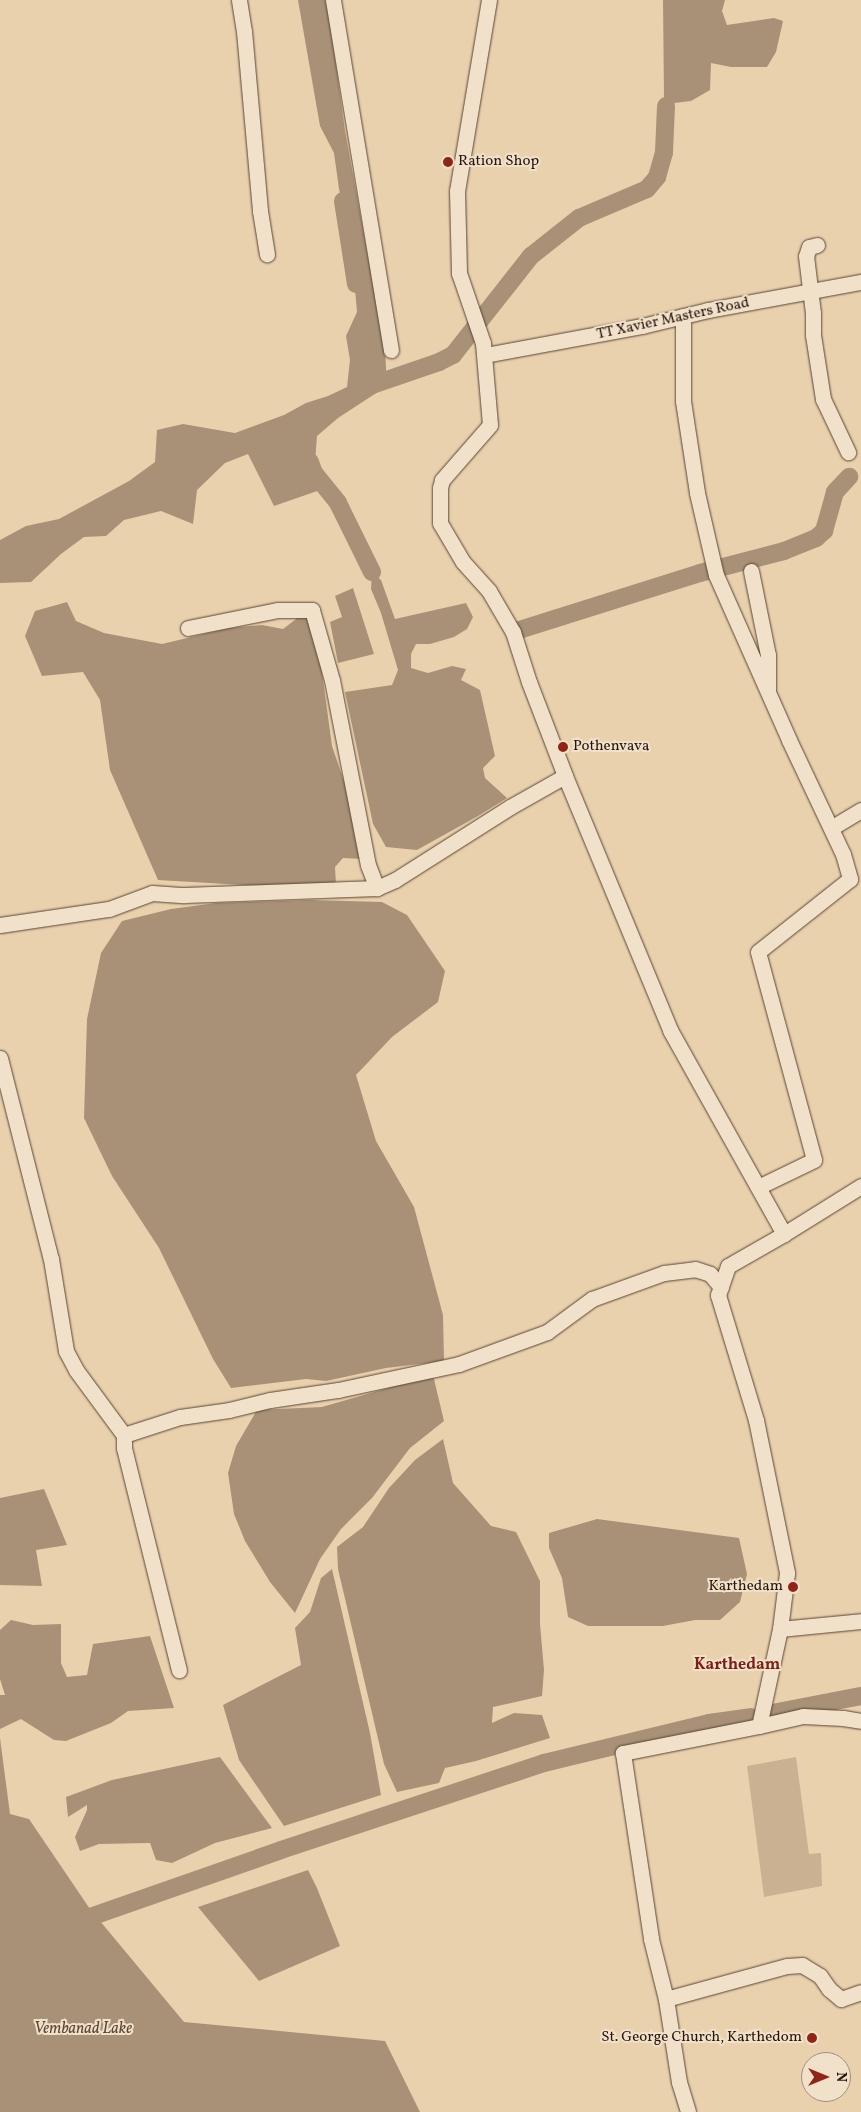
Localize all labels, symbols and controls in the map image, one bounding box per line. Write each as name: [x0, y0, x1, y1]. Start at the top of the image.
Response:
place label: Ration Shop: [458, 153, 539, 171]
marker: Ration Shop: [442, 156, 454, 168]
street label: TT Xavier Masters Road: [595, 294, 751, 344]
place label: Pothenvava: [573, 738, 649, 756]
marker: Pothenvava: [557, 741, 569, 753]
place label: Karthedam: [709, 1578, 783, 1596]
marker: Karthedam: [787, 1581, 799, 1593]
district label: Karthedam: [694, 1655, 780, 1675]
water label: Vembanad Lake: [34, 2019, 132, 2039]
place label: St. George Church, Karthedom: [601, 2029, 802, 2047]
marker: St. George Church, Karthedom: [806, 2032, 818, 2044]
north arrow: [801, 2052, 851, 2102]
text: N: [831, 2072, 850, 2082]

